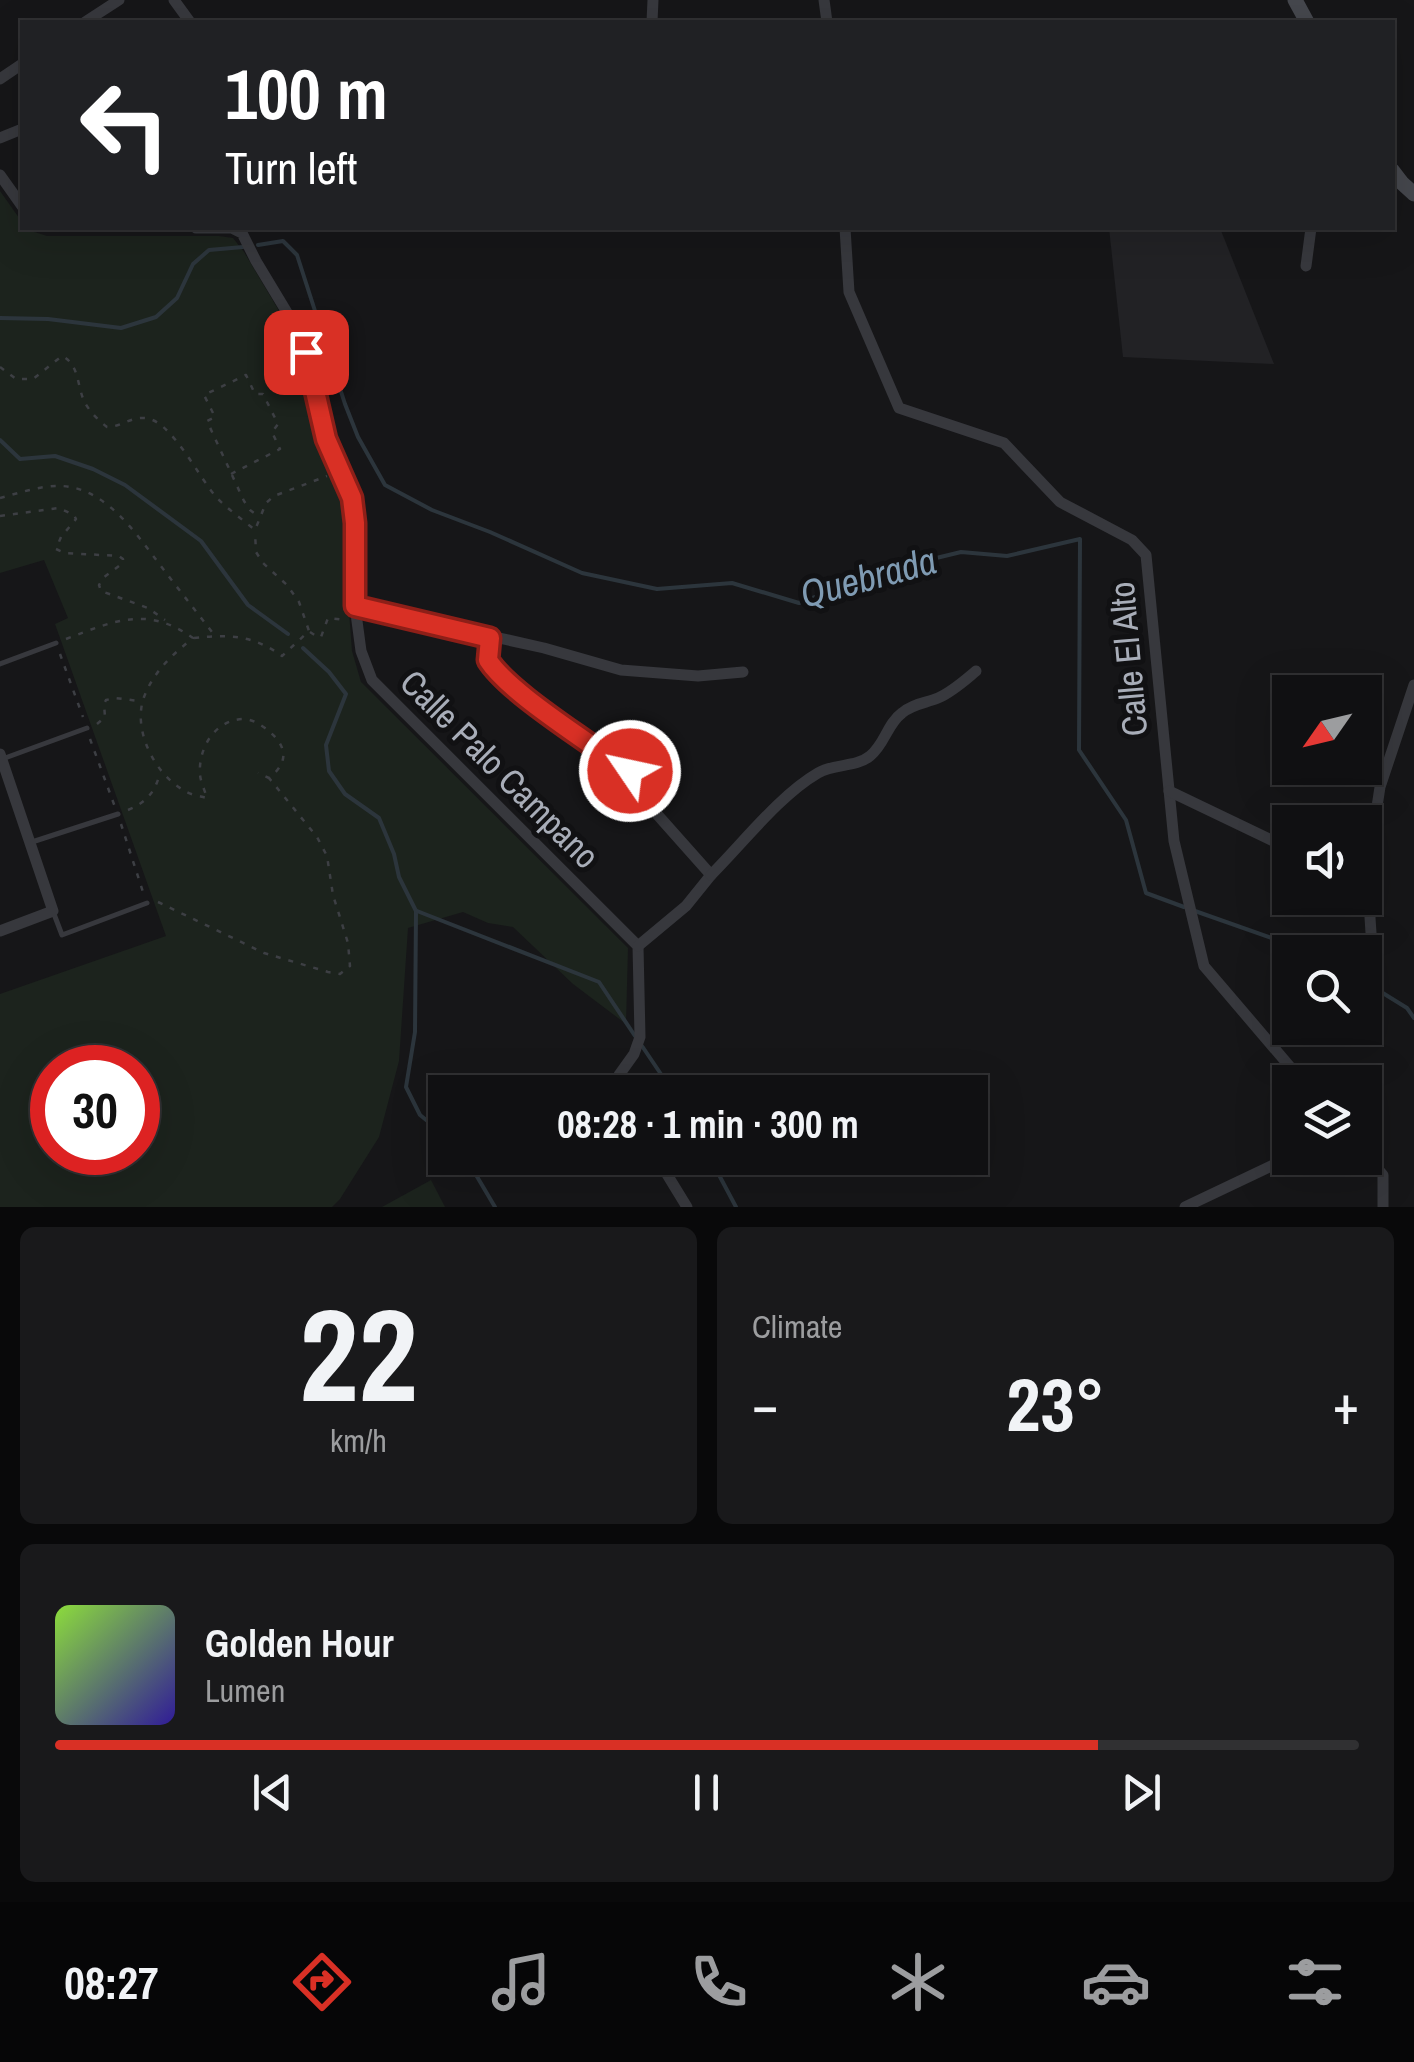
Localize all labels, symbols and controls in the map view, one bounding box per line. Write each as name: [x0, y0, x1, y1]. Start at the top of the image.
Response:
text: 100 m: [225, 47, 388, 141]
icon: left: [60, 60, 190, 190]
text: Turn left: [225, 137, 357, 198]
pin: [264, 310, 349, 395]
icon: arrive: [279, 325, 334, 380]
water label: Quebrada: [794, 534, 942, 620]
street label: Calle El Alto: [1098, 580, 1158, 738]
street label: Calle Palo Campano: [390, 659, 610, 879]
north arrow: [1272, 675, 1382, 785]
map controls: [1272, 675, 1382, 1175]
position arrow: [578, 719, 682, 823]
button: sound: [1272, 805, 1382, 915]
button: search: [1272, 935, 1382, 1045]
speed limit sign: 30: [30, 1045, 160, 1175]
button: layers: [1272, 1065, 1382, 1175]
text: 08:28 · 1 min · 300 m: [557, 1099, 859, 1150]
text: 22: [299, 1266, 418, 1442]
text: Climate: [752, 1305, 842, 1348]
text: 23°: [1006, 1353, 1105, 1454]
text: −: [752, 1367, 778, 1441]
text: +: [1333, 1367, 1359, 1441]
text: km/h: [330, 1419, 387, 1462]
text: Golden Hour: [205, 1618, 394, 1669]
text: Lumen: [205, 1669, 285, 1712]
icon: previous: [245, 1765, 300, 1820]
icon: pause: [679, 1765, 734, 1820]
icon: next: [1114, 1765, 1169, 1820]
icon: directions: [287, 1947, 357, 2017]
icon: music: [486, 1947, 556, 2017]
icon: phone: [684, 1947, 754, 2017]
icon: climate: [883, 1947, 953, 2017]
icon: car: [1081, 1947, 1151, 2017]
icon: filters: [1280, 1947, 1350, 2017]
text: 08:27: [64, 1952, 159, 2013]

